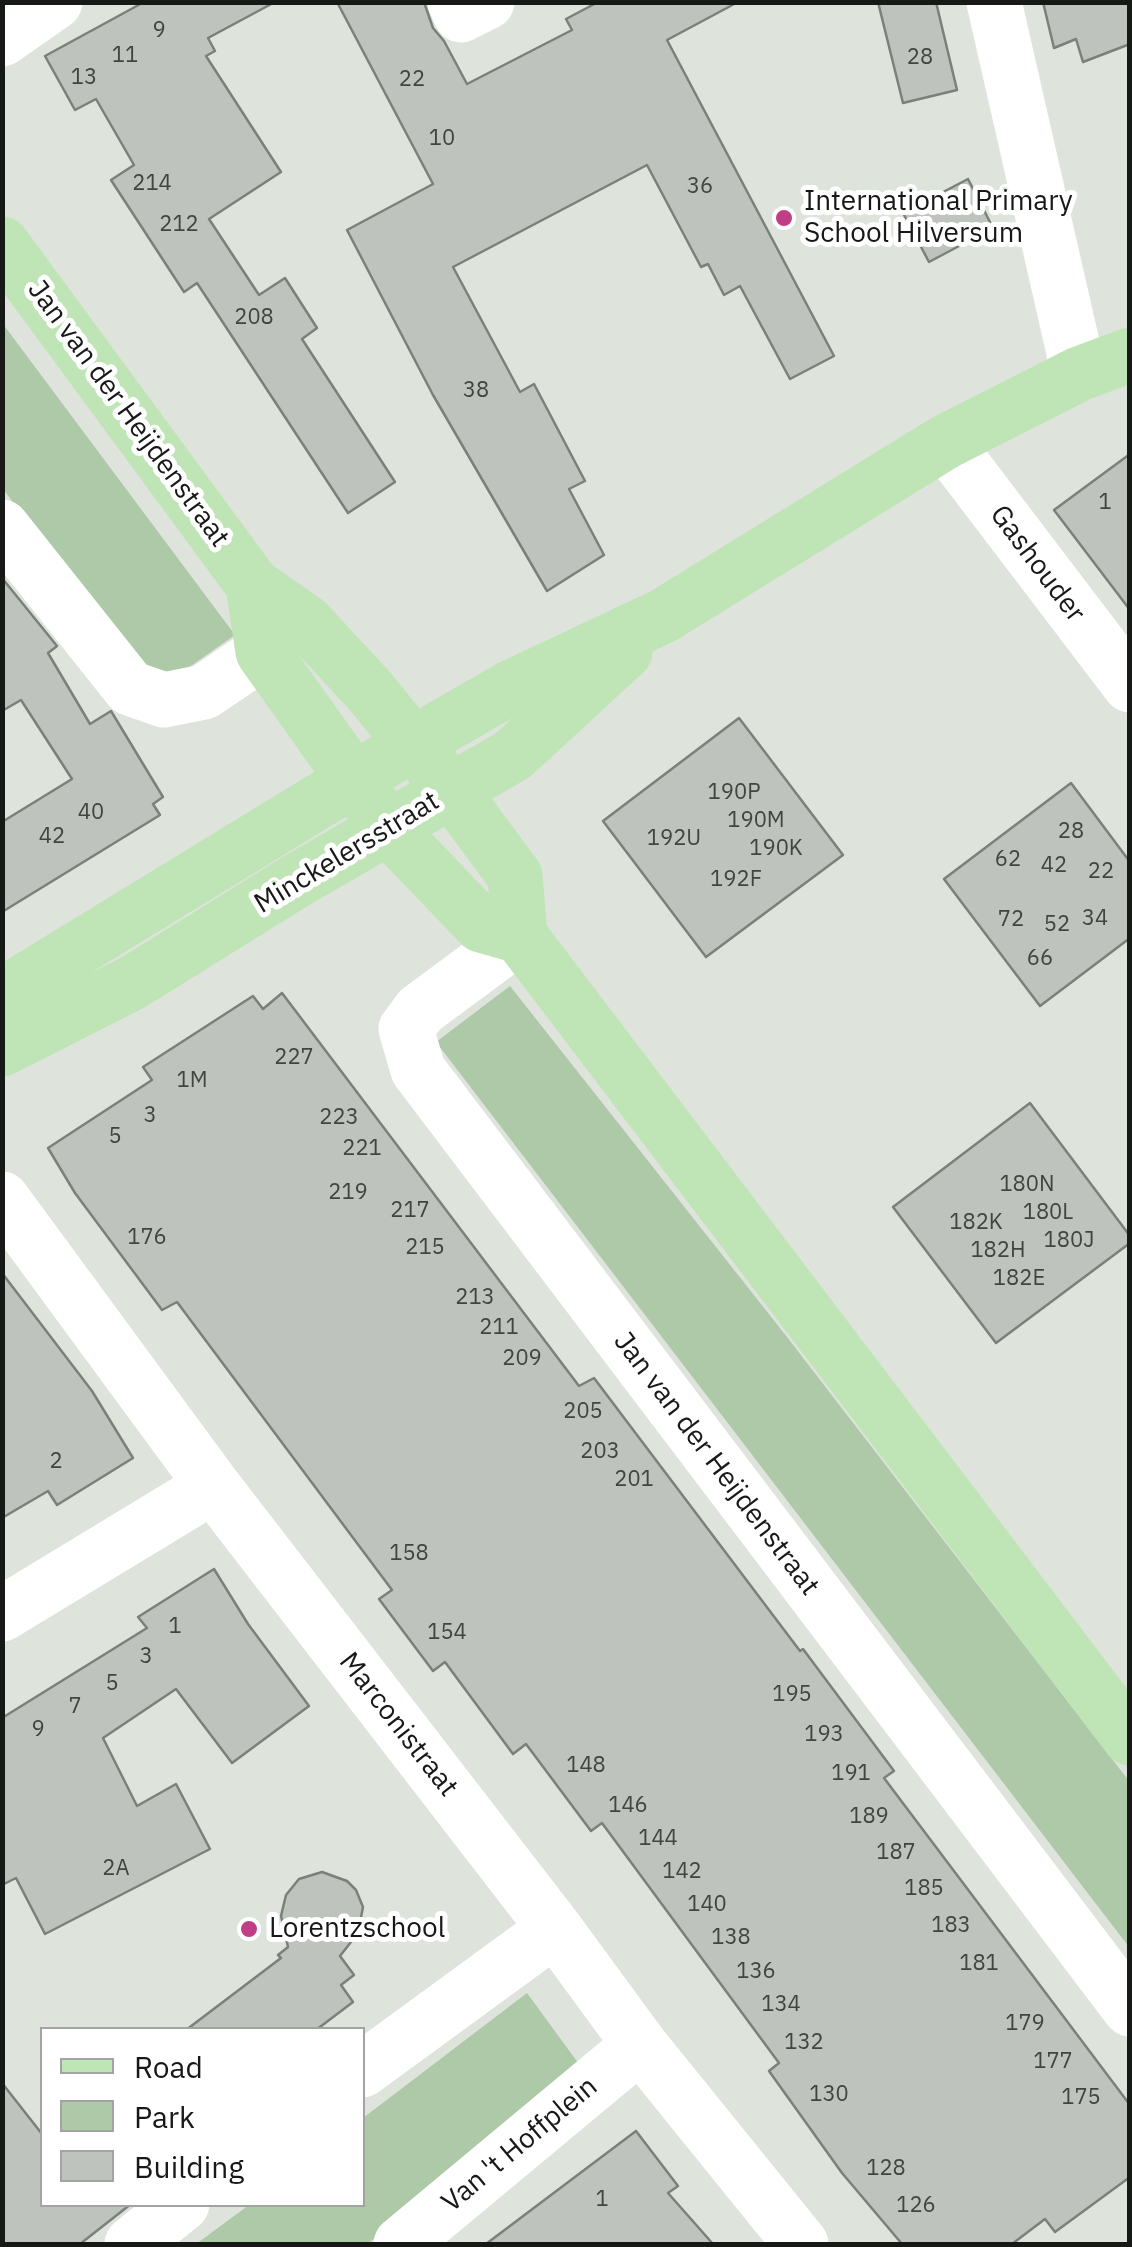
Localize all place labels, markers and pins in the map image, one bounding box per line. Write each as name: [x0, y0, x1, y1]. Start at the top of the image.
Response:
place label: International Primary School Hilversum: [804, 185, 1073, 251]
marker: International Primary School Hilversum: [773, 207, 795, 229]
place label: Lorentzschool: [269, 1912, 445, 1946]
marker: Lorentzschool: [238, 1918, 260, 1940]

